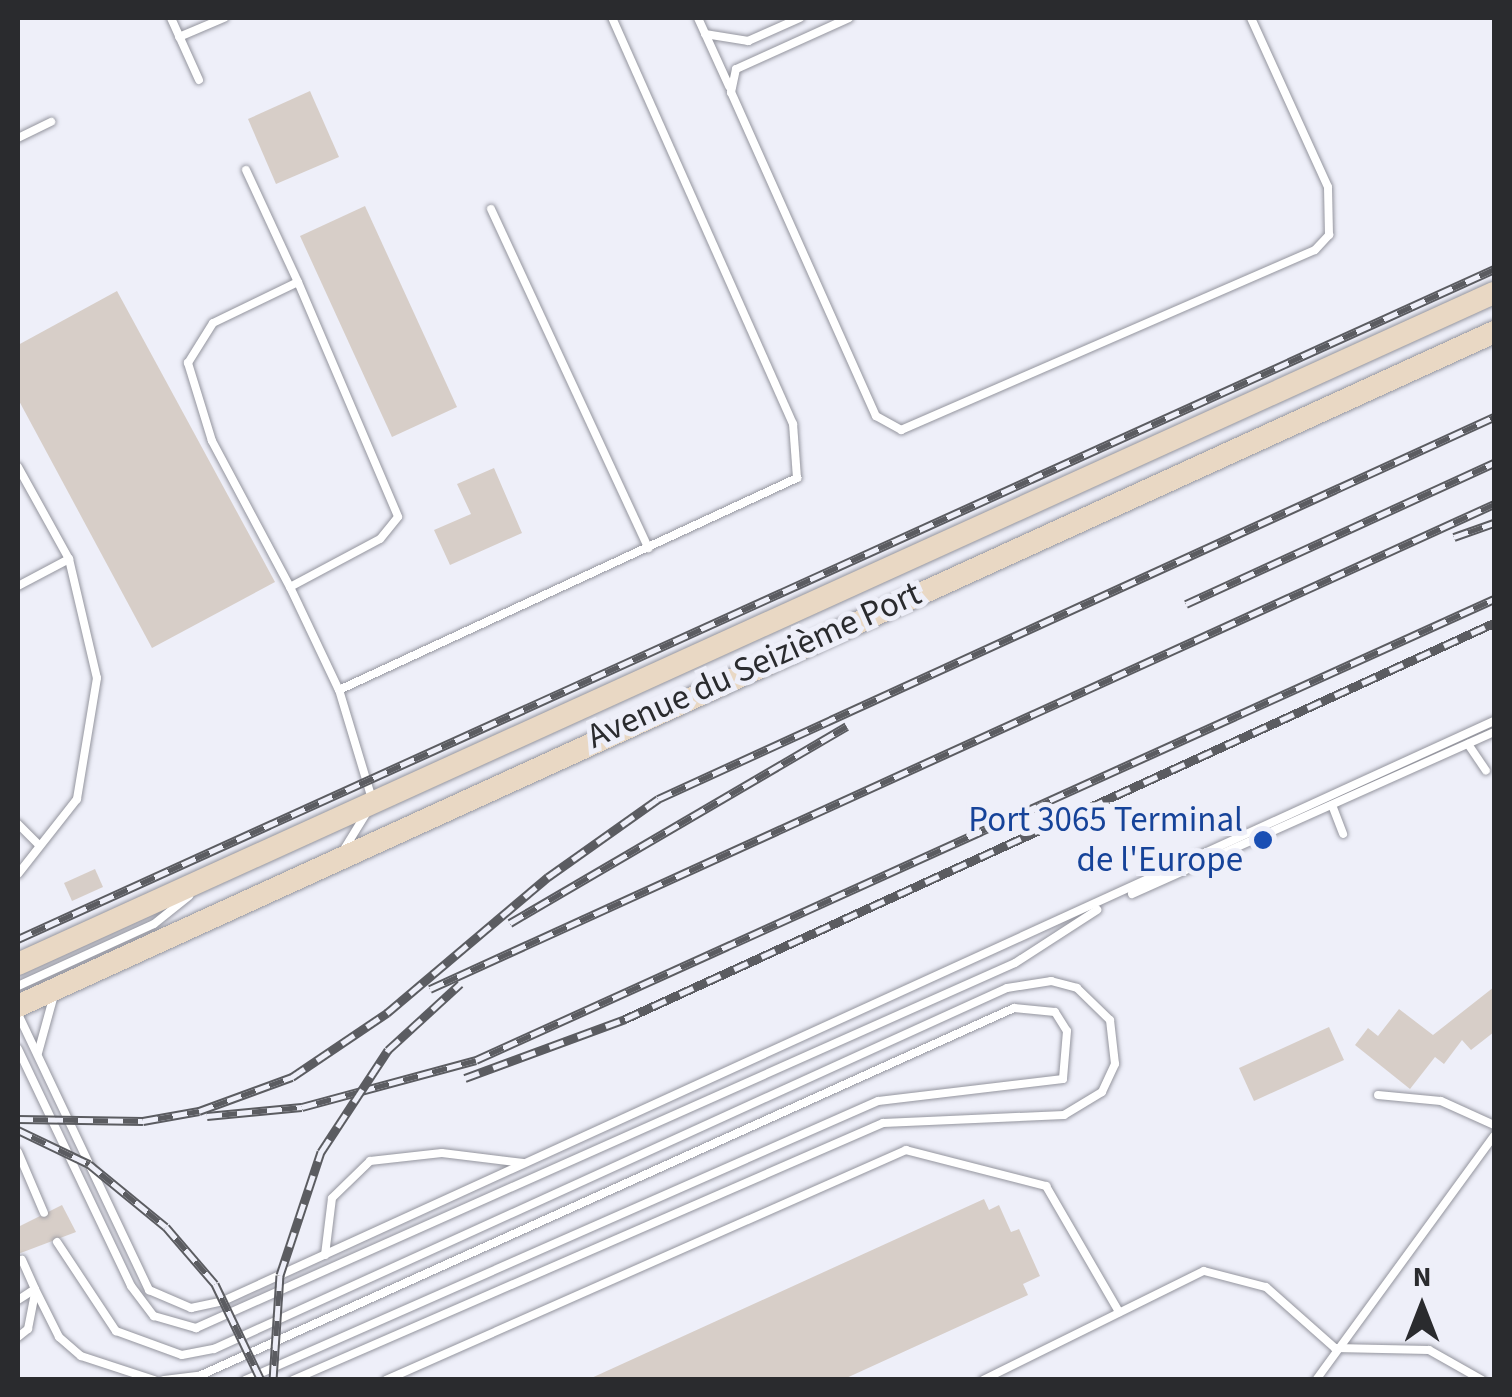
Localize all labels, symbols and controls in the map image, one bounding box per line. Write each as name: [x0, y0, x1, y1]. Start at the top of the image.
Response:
street label: Avenue du Seizième Port: [581, 572, 927, 758]
place label: Port 3065 Terminal de l'Europe: [968, 799, 1243, 881]
marker: Port 3065 Terminal de l'Europe: [1252, 829, 1274, 851]
north arrow: [1372, 1257, 1472, 1357]
text: N: [1413, 1257, 1431, 1297]

